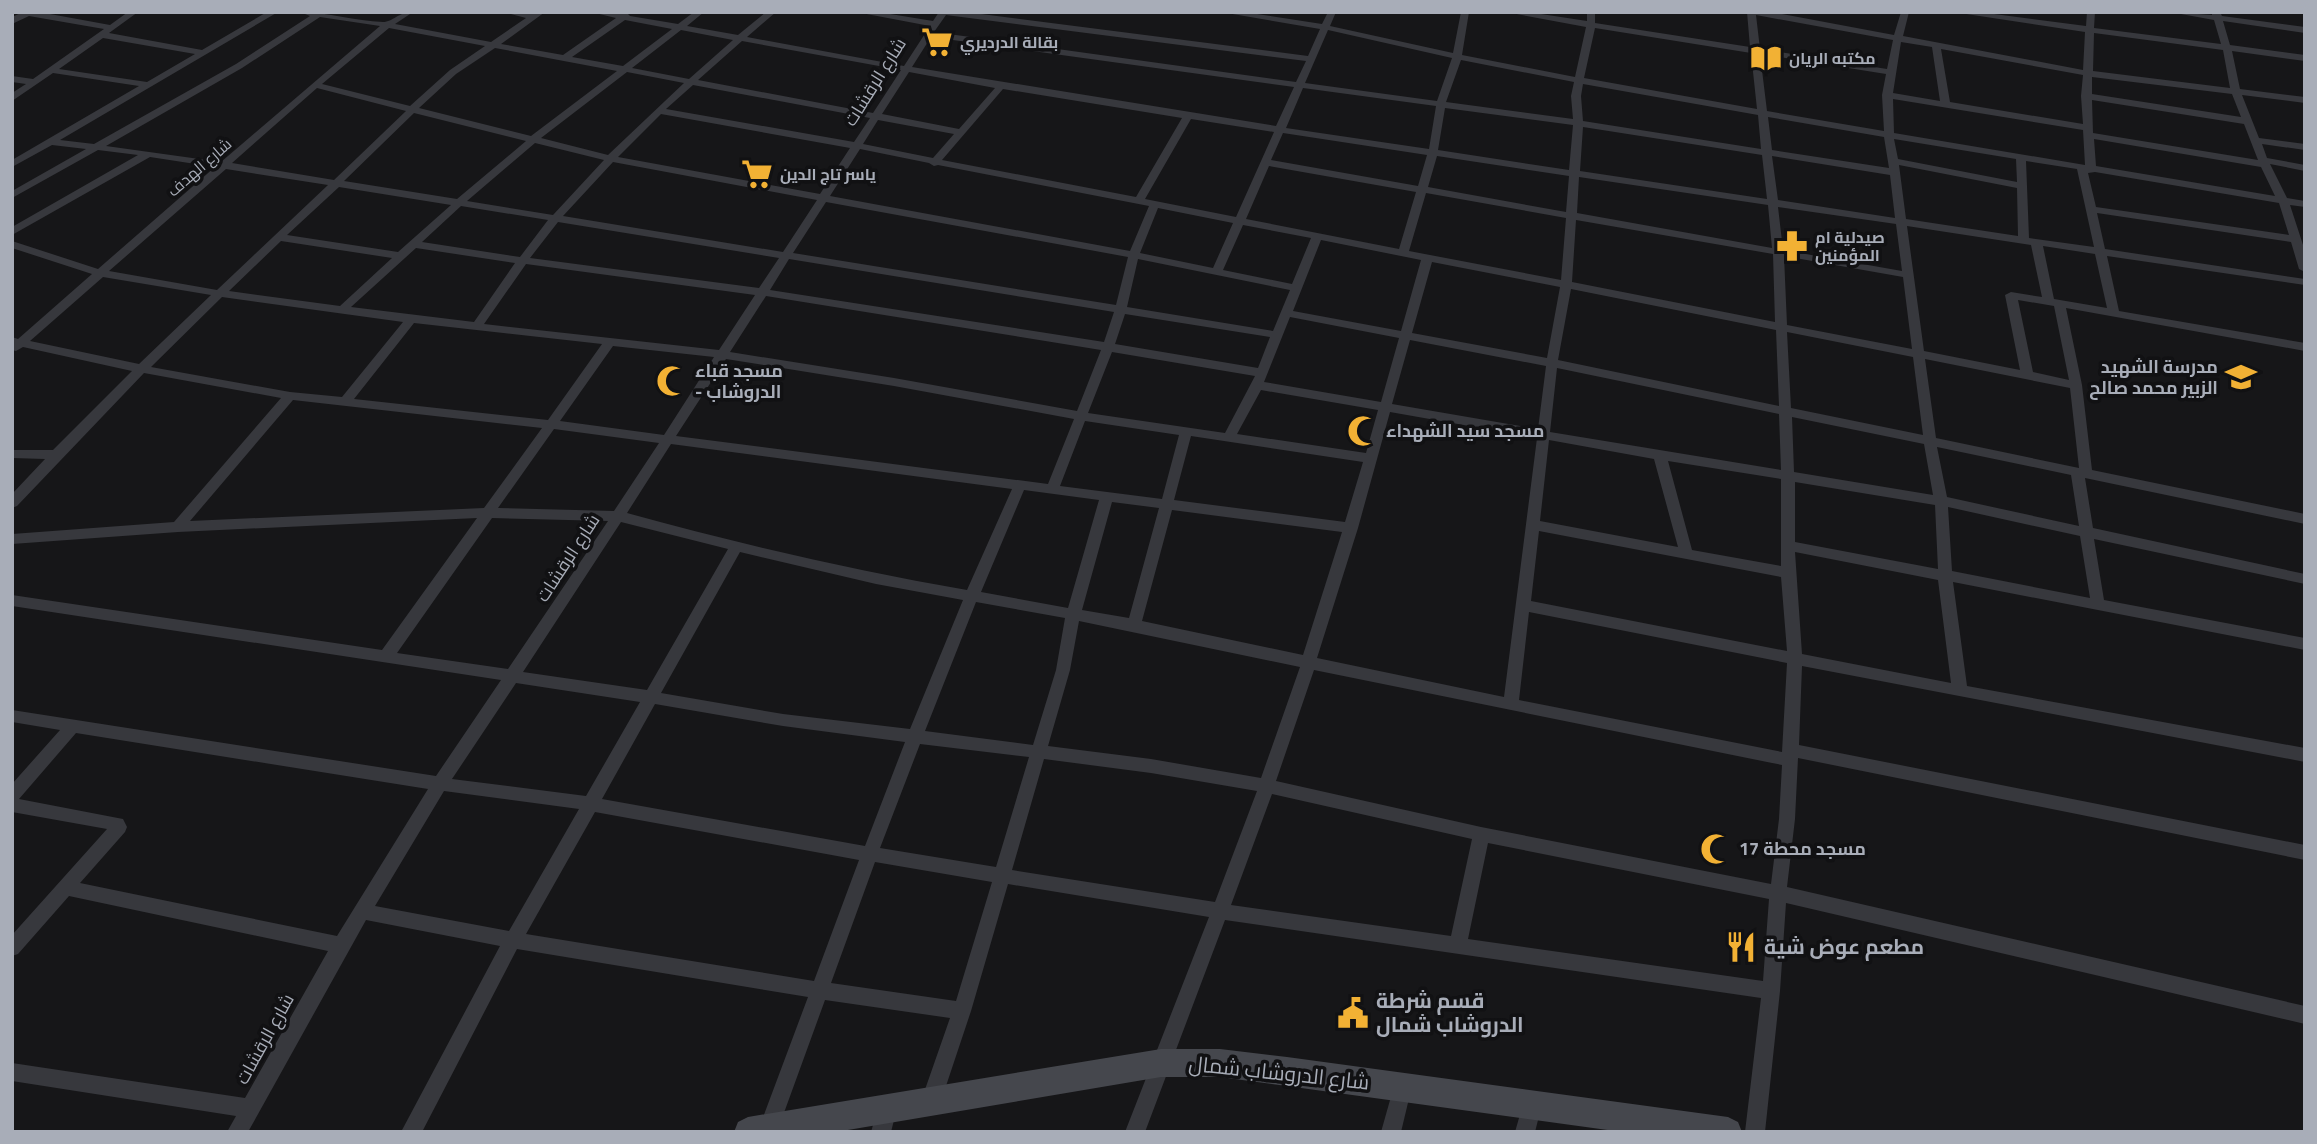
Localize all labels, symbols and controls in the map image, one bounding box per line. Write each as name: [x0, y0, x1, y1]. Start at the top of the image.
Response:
supermarket icon: بقالة الدرديري: [920, 25, 954, 59]
place label: بقالة الدرديري: [960, 30, 1058, 55]
street label: شارع الرقشات: [837, 32, 913, 131]
library icon: مكتبه الريان: [1749, 41, 1783, 75]
place label: مكتبه الريان: [1789, 46, 1876, 70]
street label: شارع الهدف: [161, 132, 237, 202]
supermarket icon: ياسر تاج الدين: [740, 157, 774, 191]
place label: ياسر تاج الدين: [780, 162, 876, 186]
place label: صيدلية ام المؤمنين: [1815, 225, 1885, 267]
pharmacy icon: صيدلية ام المؤمنين: [1775, 229, 1809, 263]
place label: مدرسة الشهيد الزبير محمد صالح: [2089, 353, 2218, 401]
place label: مسجد قباء - الدروشاب: [695, 357, 783, 405]
school or university icon: مدرسة الشهيد الزبير محمد صالح: [2224, 360, 2258, 394]
mosque icon: مسجد قباء - الدروشاب: [655, 364, 689, 398]
mosque icon: مسجد سيد الشهداء: [1346, 414, 1380, 448]
place label: مسجد سيد الشهداء: [1386, 417, 1544, 444]
street label: شارع الرقشات: [529, 508, 606, 607]
mosque icon: مسجد محطة 17: [1699, 832, 1733, 866]
place label: مسجد محطة 17: [1739, 835, 1866, 862]
restaurant icon: مطعم عوض شية: [1724, 930, 1758, 964]
place label: مطعم عوض شية: [1764, 930, 1924, 962]
place label: قسم شرطة الدروشاب شمال: [1376, 984, 1524, 1040]
street label: شارع الرقشات: [229, 988, 301, 1089]
public building icon: قسم شرطة الدروشاب شمال: [1336, 996, 1370, 1030]
street label: شارع الدروشاب شمال: [1187, 1047, 1371, 1097]

